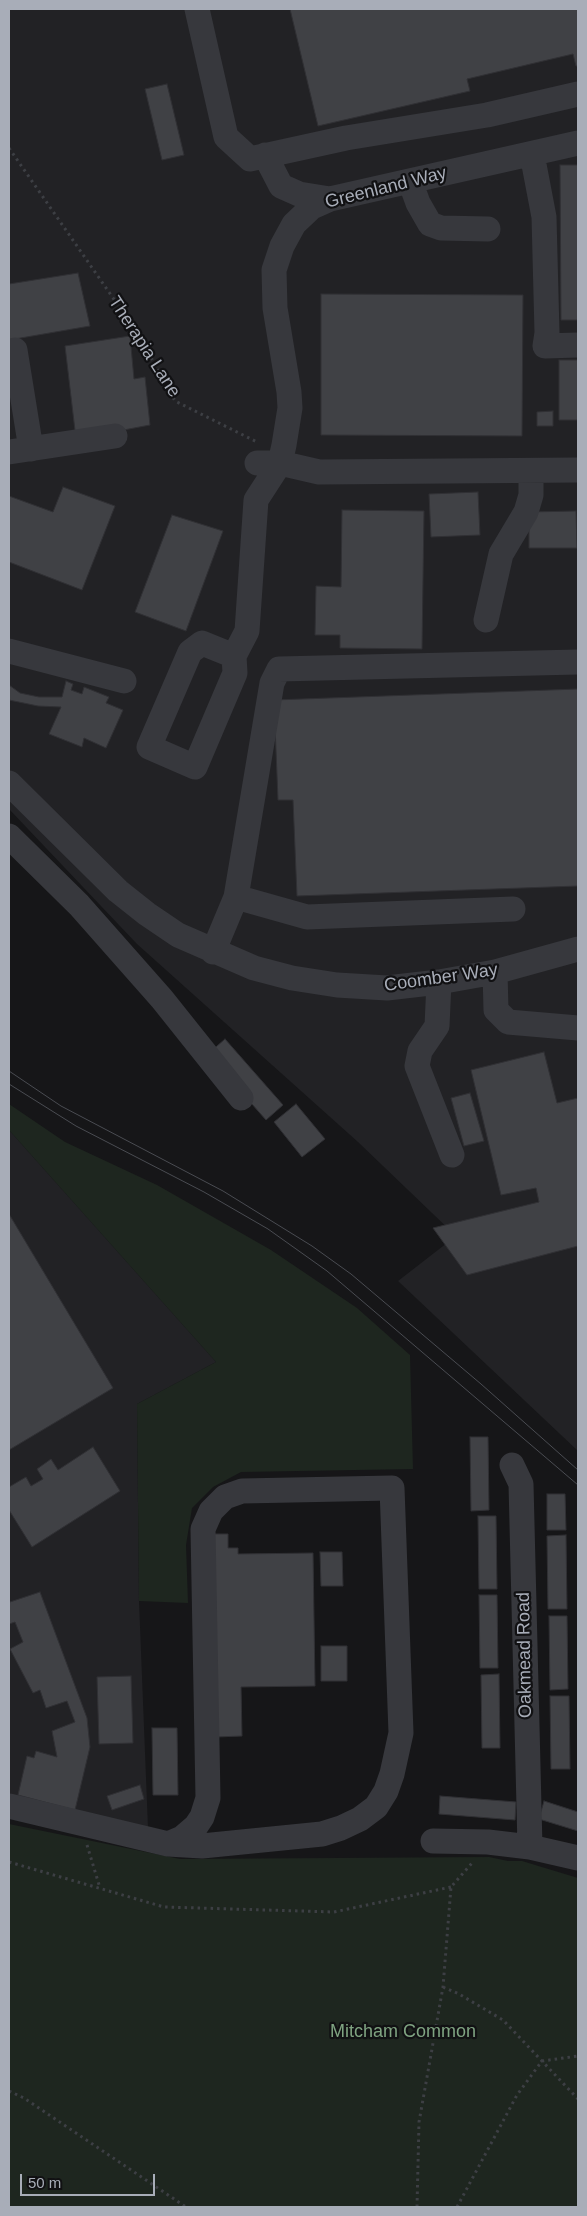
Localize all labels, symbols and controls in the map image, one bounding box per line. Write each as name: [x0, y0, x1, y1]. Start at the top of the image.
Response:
street label: Greenland Way: [323, 162, 449, 214]
street label: Therapia Lane: [103, 292, 185, 402]
street label: Coomber Way: [383, 959, 499, 997]
street label: Oakmead Road: [513, 1592, 537, 1718]
park label: Mitcham Common: [330, 2021, 476, 2043]
scale bar: [22, 2164, 158, 2196]
text: 50 m: [28, 2174, 61, 2191]

